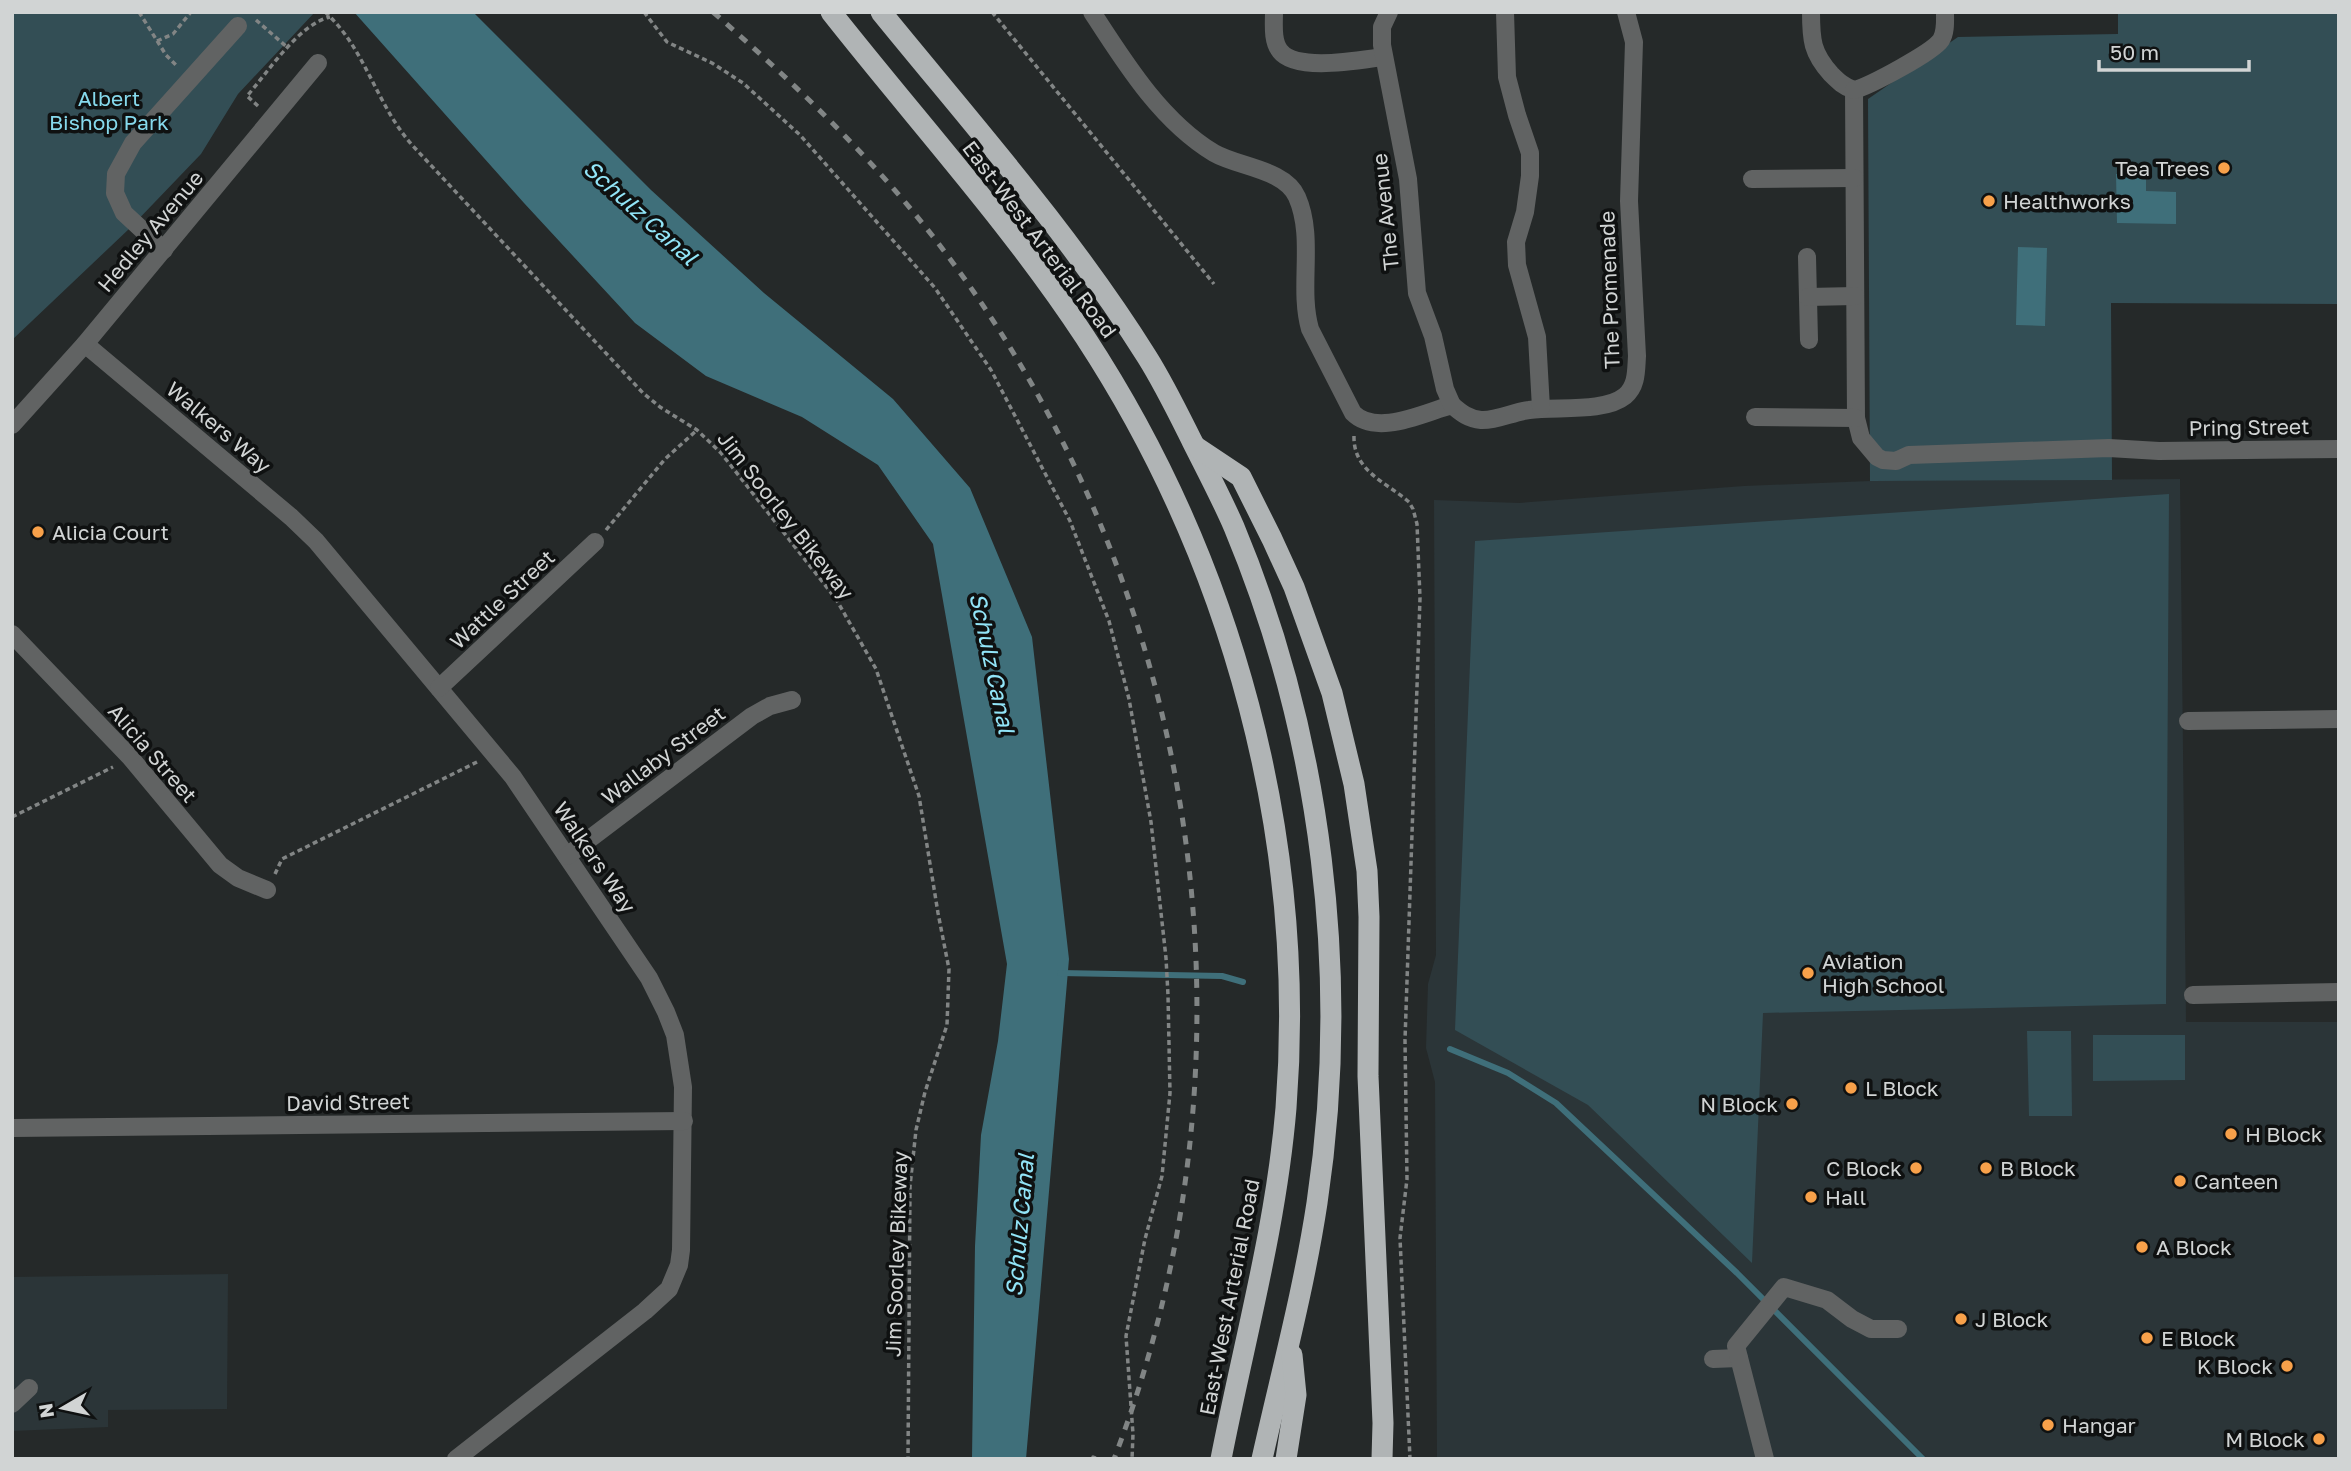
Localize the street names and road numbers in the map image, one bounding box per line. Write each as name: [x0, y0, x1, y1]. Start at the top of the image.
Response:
street label: East-West Arterial Road: [957, 135, 1123, 343]
street label: The Avenue: [1366, 152, 1404, 272]
street label: Hedley Avenue: [92, 165, 208, 297]
street label: The Promenade: [1593, 210, 1625, 370]
street label: Walkers Way: [161, 376, 277, 478]
street label: Pring Street: [2188, 413, 2310, 441]
street label: Jim Soorley Bikeway: [712, 426, 860, 604]
street label: Wattle Street: [444, 544, 560, 654]
street label: Alicia Street: [103, 698, 203, 808]
street label: Wallaby Street: [596, 700, 730, 810]
street label: Walkers Way: [548, 796, 642, 918]
street label: David Street: [286, 1088, 410, 1116]
street label: Jim Soorley Bikeway: [879, 1150, 913, 1357]
street label: East-West Arterial Road: [1193, 1177, 1265, 1417]

